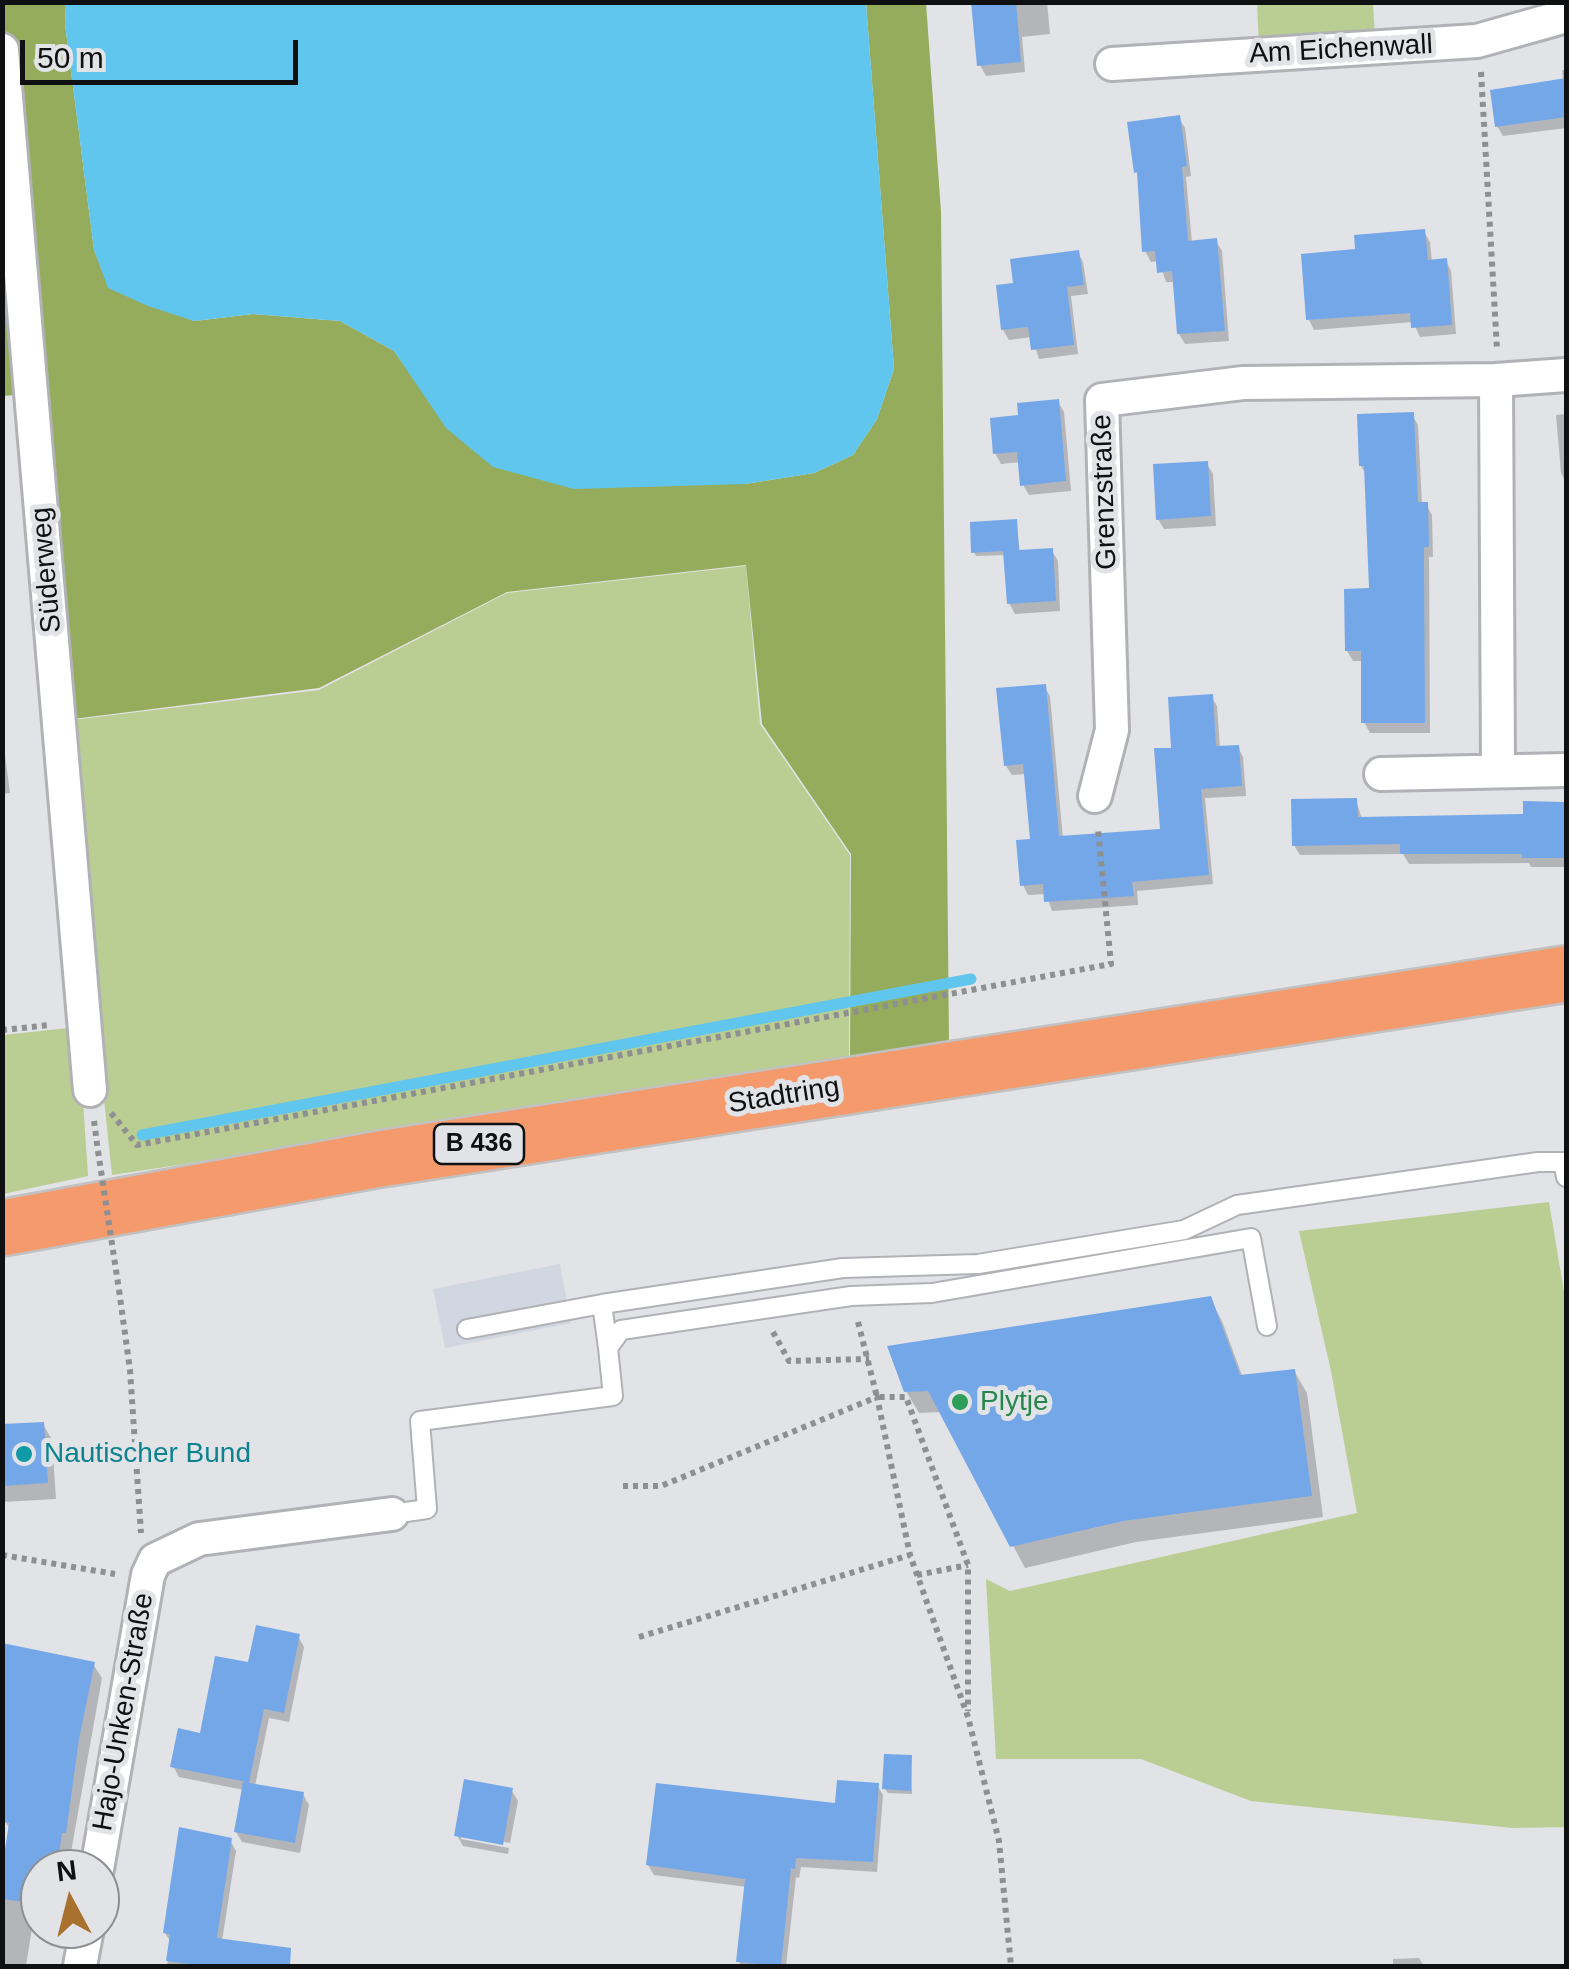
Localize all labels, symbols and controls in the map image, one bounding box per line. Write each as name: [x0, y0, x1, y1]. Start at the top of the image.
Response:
scale bar: [25, 20, 302, 82]
street label: Am Eichenwall: [1248, 28, 1434, 72]
text: 50 m: [37, 41, 104, 74]
street label: Grenzstraße: [1085, 414, 1125, 570]
street label: Süderweg: [25, 506, 69, 634]
street label: Stadtring: [726, 1071, 842, 1121]
road number: B 436: [434, 1124, 524, 1164]
place label: Plytje: [980, 1385, 1048, 1419]
marker: Plytje: [949, 1391, 971, 1413]
place label: Nautischer Bund: [44, 1437, 251, 1471]
marker: Nautischer Bund: [13, 1443, 35, 1465]
street label: Hajo-Unken-Straße: [87, 1590, 161, 1834]
north arrow: [20, 1849, 120, 1949]
text: N: [55, 1854, 78, 1887]

